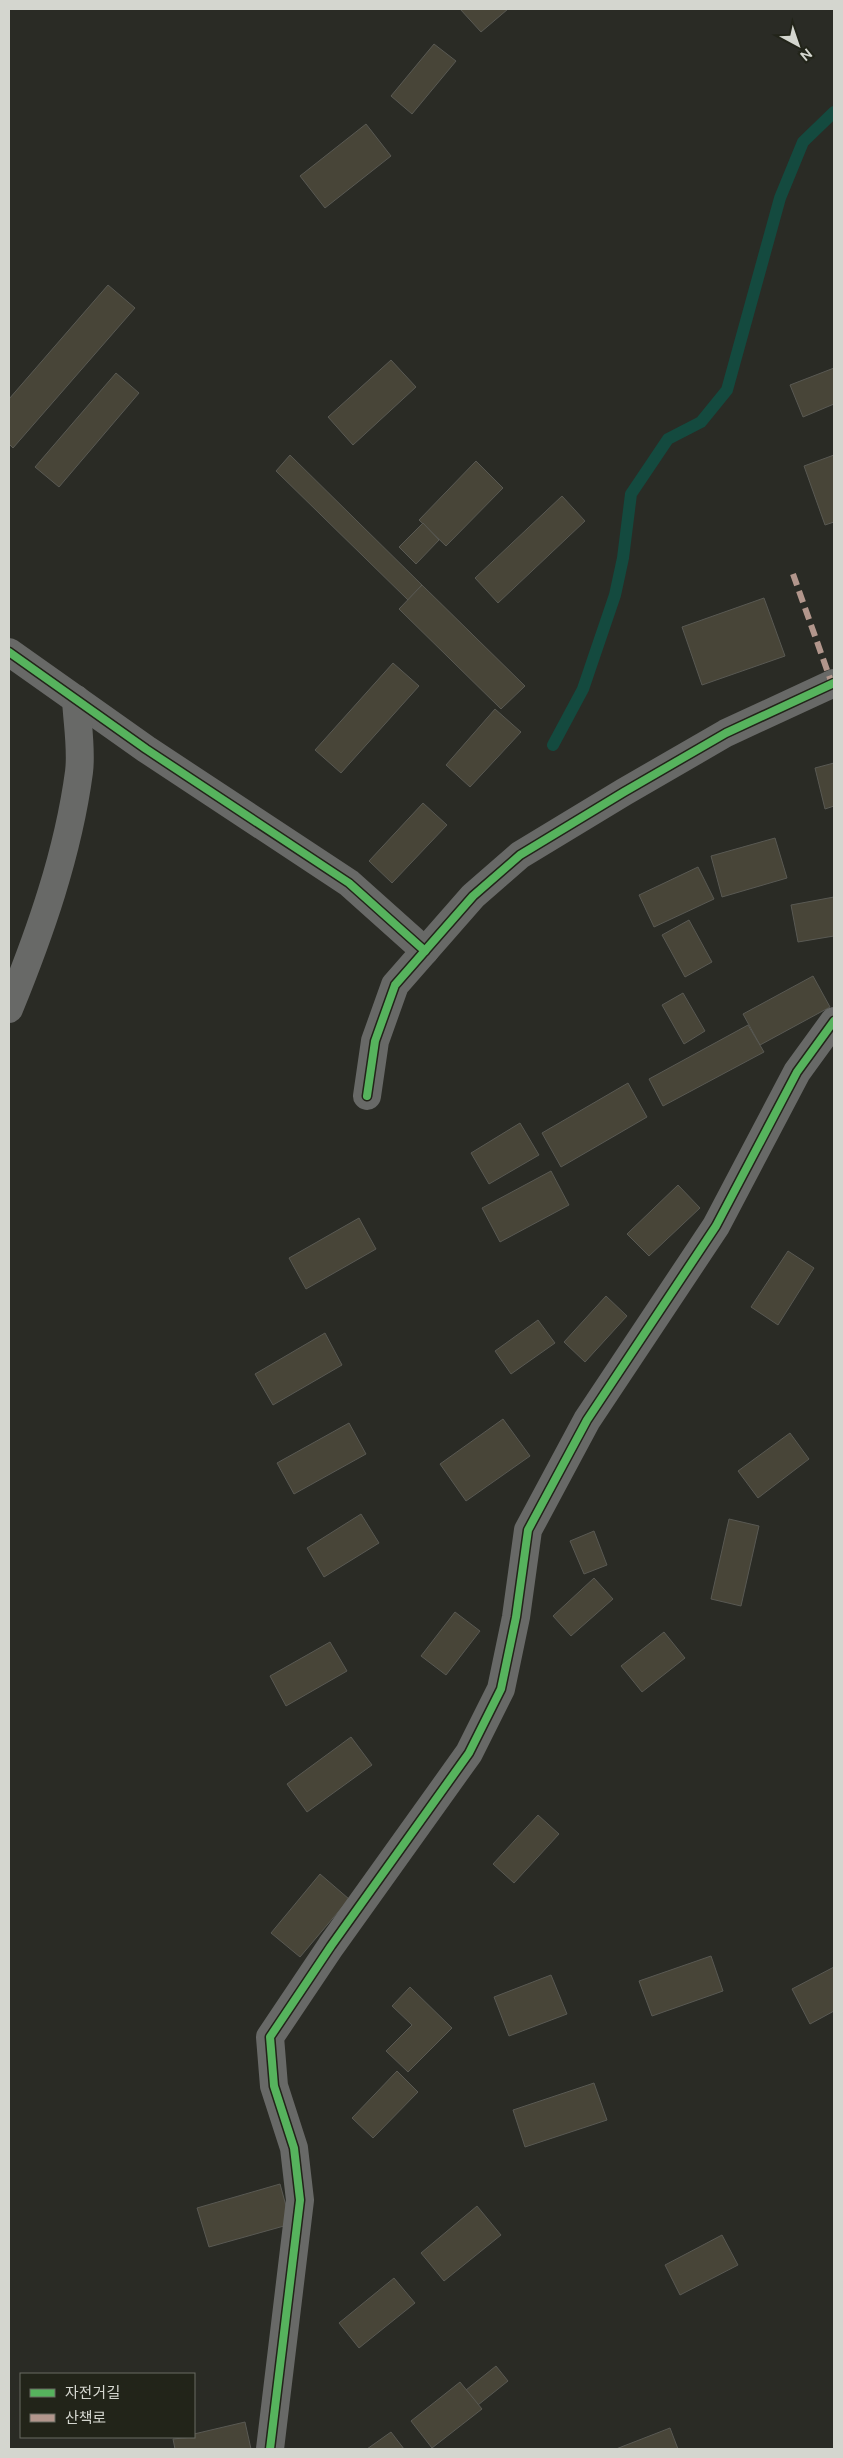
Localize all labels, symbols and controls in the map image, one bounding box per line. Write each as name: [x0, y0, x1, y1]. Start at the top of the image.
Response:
north arrow: [773, 20, 823, 70]
text: N: [797, 45, 816, 65]
legend: [20, 2373, 195, 2438]
text: 자전거길: [65, 2383, 120, 2403]
text: 산책로: [65, 2408, 106, 2428]

